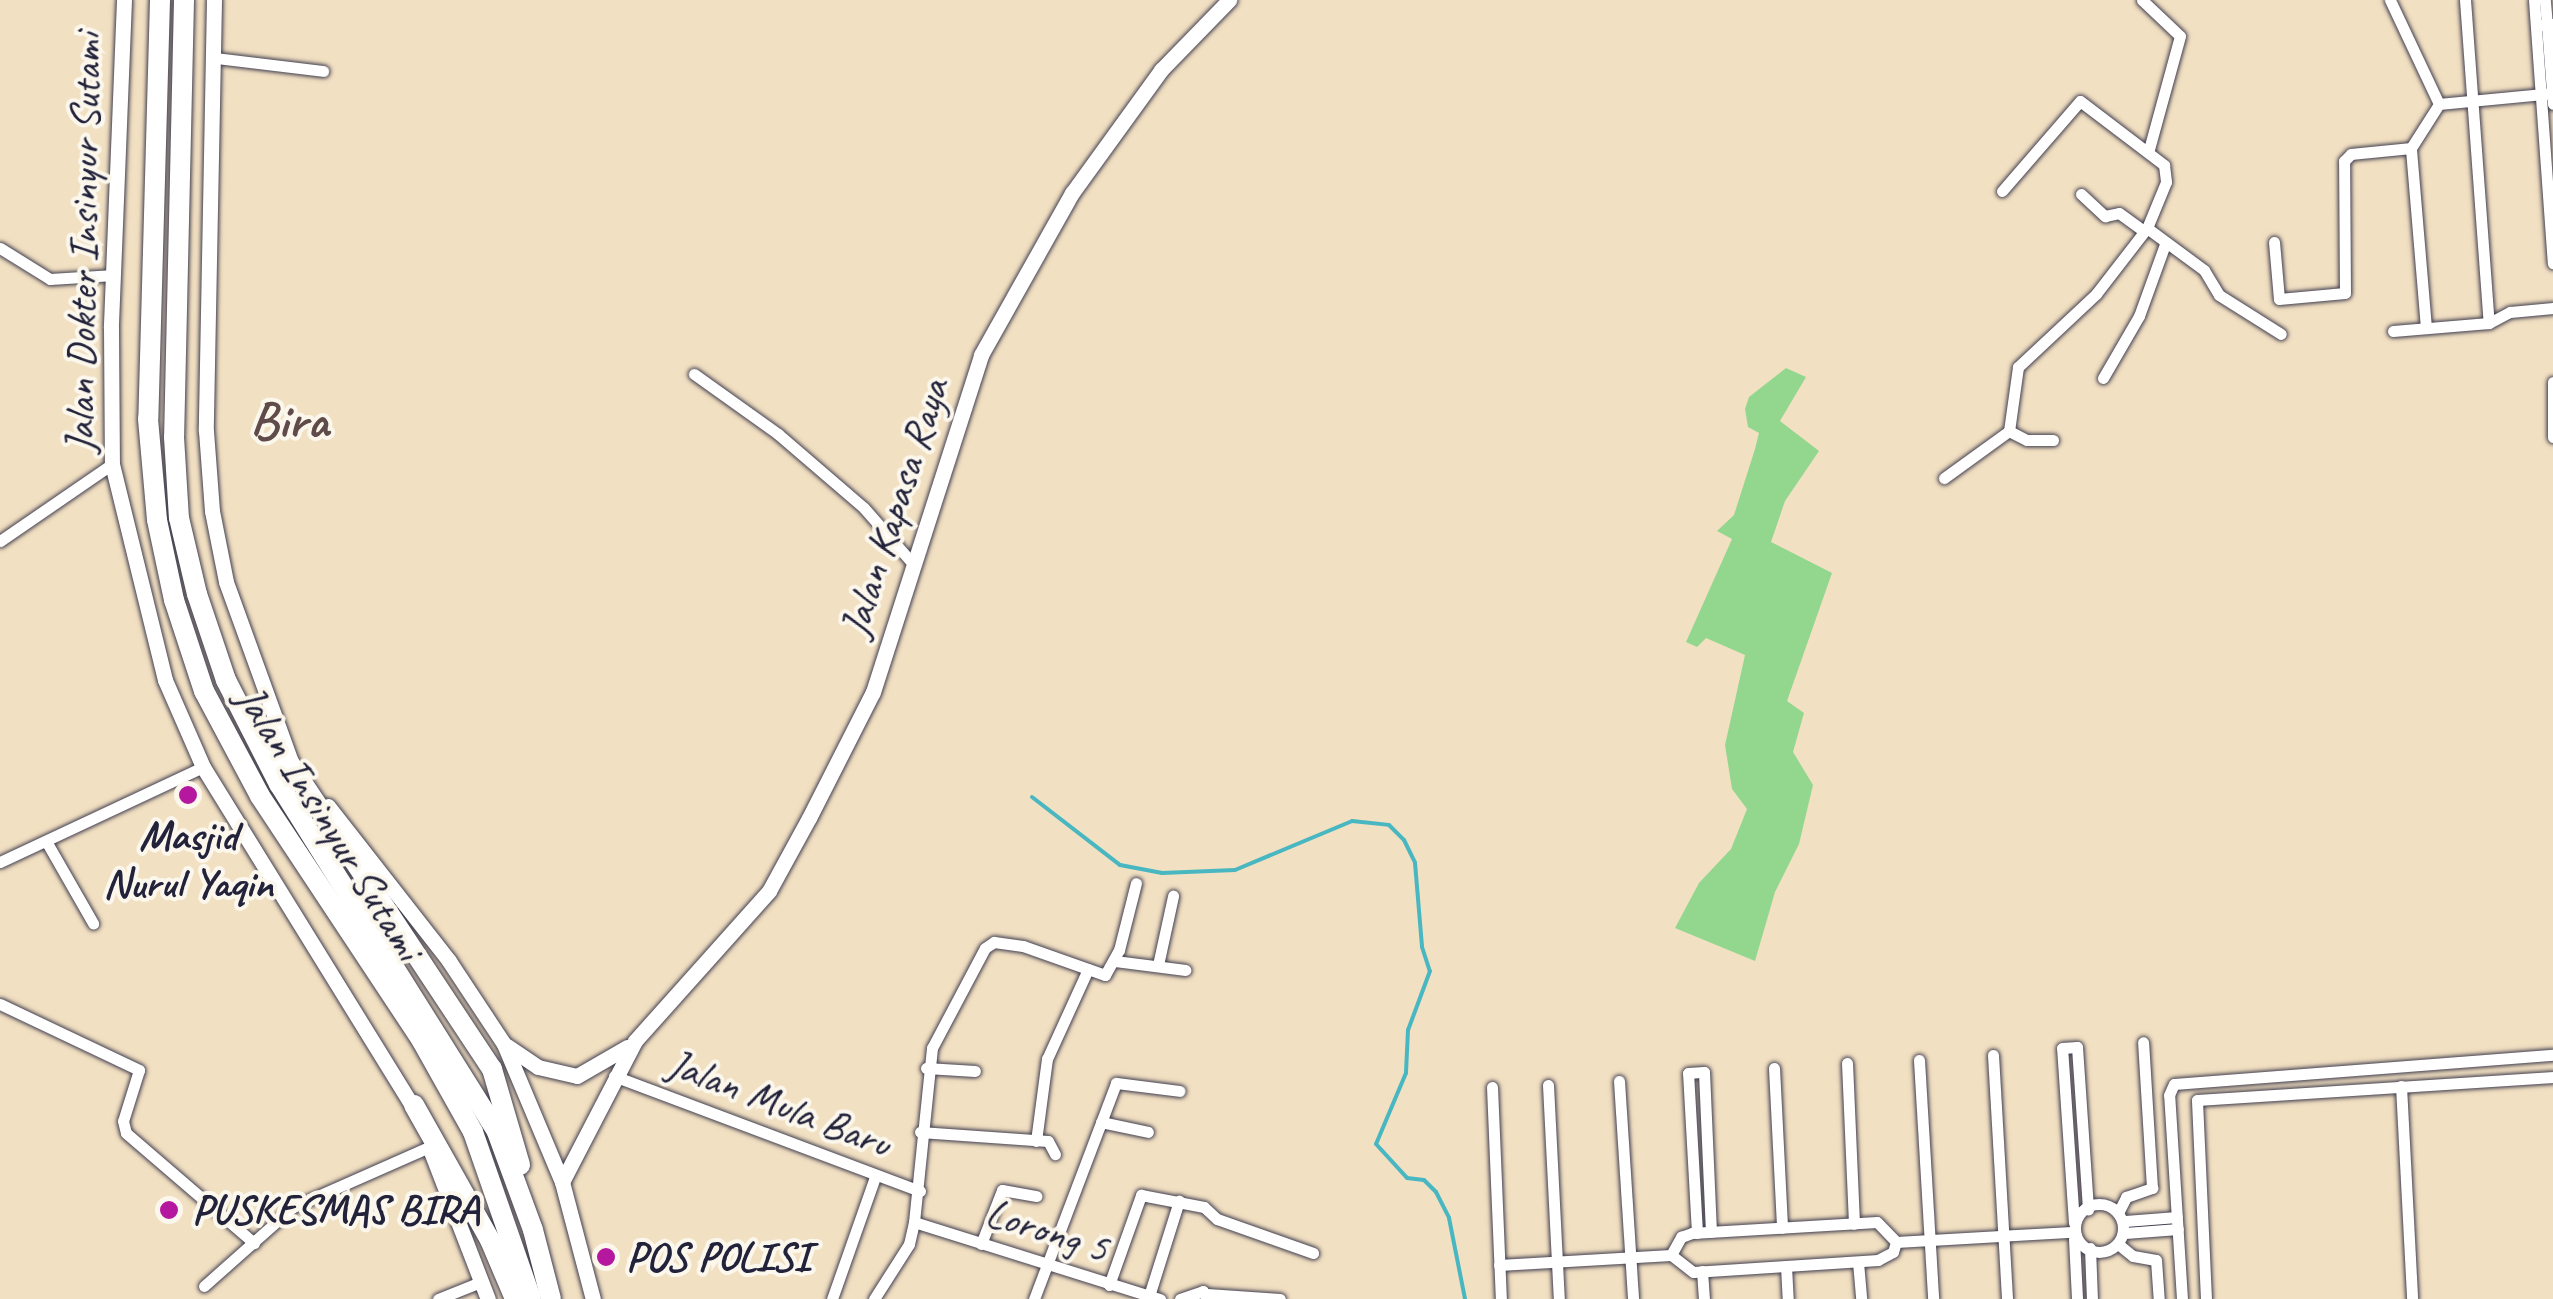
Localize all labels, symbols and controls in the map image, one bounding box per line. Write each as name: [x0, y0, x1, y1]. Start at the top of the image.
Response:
street label: Jalan Dokter Insinyur Sutami: [55, 31, 113, 455]
street label: Jalan Kapasa Raya: [830, 373, 960, 643]
district label: Bira: [250, 390, 328, 452]
street label: Jalan Insinyur Sutami: [224, 676, 434, 970]
marker: Masjid Nurul Yaqin: [177, 784, 199, 806]
place label: Masjid Nurul Yaqin: [103, 811, 273, 909]
street label: Jalan Mula Baru: [660, 1038, 898, 1170]
place label: PUSKESMAS BIRA: [192, 1185, 479, 1235]
street label: Lorong 5: [980, 1188, 1114, 1274]
marker: PUSKESMAS BIRA: [156, 1197, 182, 1223]
place label: POS POLISI: [626, 1232, 812, 1282]
marker: POS POLISI: [595, 1246, 617, 1268]

